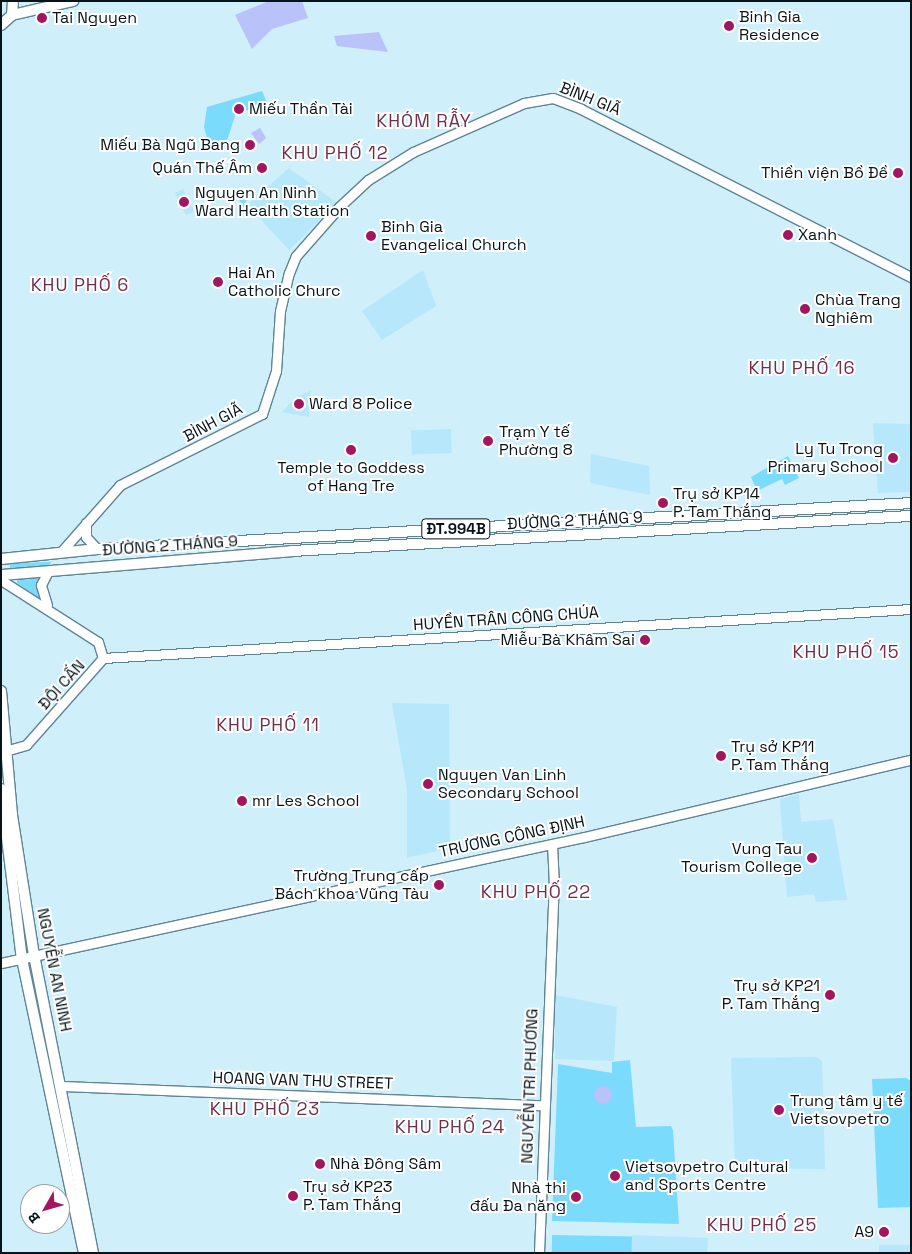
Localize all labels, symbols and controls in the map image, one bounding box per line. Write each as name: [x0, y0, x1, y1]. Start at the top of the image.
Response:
place label: Binh Gia Residence: [739, 7, 820, 45]
place label: Tai Nguyen: [52, 8, 137, 28]
marker: Tai Nguyen: [36, 12, 48, 24]
marker: Binh Gia Residence: [723, 20, 735, 32]
street label: BÌNH GIÃ: [557, 78, 623, 120]
place label: Miếu Thần Tài: [249, 99, 354, 119]
marker: Miếu Thần Tài: [233, 103, 245, 115]
district label: KHÓM RẪY: [375, 110, 473, 132]
place label: Miếu Bà Ngũ Bang: [100, 135, 240, 155]
marker: Miếu Bà Ngũ Bang: [244, 139, 256, 151]
district label: KHU PHỐ 12: [280, 142, 390, 164]
place label: Quán Thế Âm: [152, 158, 252, 178]
marker: Quán Thế Âm: [256, 162, 268, 174]
place label: Thiền viện Bồ Đề: [761, 163, 888, 183]
marker: Thiền viện Bồ Đề: [892, 167, 904, 179]
place label: Nguyen An Ninh Ward Health Station: [195, 183, 349, 221]
marker: Nguyen An Ninh Ward Health Station: [177, 195, 191, 209]
place label: Binh Gia Evangelical Church: [381, 217, 527, 255]
place label: Xanh: [798, 225, 837, 245]
marker: Xanh: [782, 229, 794, 241]
marker: Binh Gia Evangelical Church: [365, 230, 377, 242]
place label: Hai An Catholic Churc: [228, 263, 341, 301]
district label: KHU PHỐ 6: [30, 274, 130, 296]
marker: Hai An Catholic Churc: [212, 276, 224, 288]
place label: Chùa Trang Nghiêm: [815, 290, 901, 328]
marker: Chùa Trang Nghiêm: [799, 303, 811, 315]
district label: KHU PHỐ 16: [747, 357, 857, 379]
place label: Ward 8 Police: [309, 394, 412, 414]
marker: Ward 8 Police: [293, 398, 305, 410]
street label: BÌNH GIÃ: [180, 399, 246, 447]
place label: Trạm Y tế Phường 8: [499, 422, 573, 460]
marker: Trạm Y tế Phường 8: [481, 434, 495, 448]
place label: Ly Tu Trong Primary School: [768, 439, 883, 477]
marker: Temple to Goddess of Hang Tre: [345, 444, 357, 456]
marker: Ly Tu Trong Primary School: [887, 452, 899, 464]
place label: Temple to Goddess of Hang Tre: [277, 458, 425, 496]
place label: Trụ sở KP14 P. Tam Thắng: [673, 484, 773, 522]
marker: Trụ sở KP14 P. Tam Thắng: [657, 497, 669, 509]
street label: ĐƯỜNG 2 THÁNG 9: [506, 508, 644, 534]
road number: ĐT.994B: [421, 516, 491, 542]
street label: ĐƯỜNG 2 THÁNG 9: [101, 532, 239, 560]
street label: HUYỀN TRÂN CÔNG CHÚA: [412, 603, 600, 635]
place label: Miễu Bà Khâm Sai: [500, 630, 635, 650]
marker: Miễu Bà Khâm Sai: [639, 634, 651, 646]
district label: KHU PHỐ 15: [791, 641, 901, 663]
street label: ĐỘI CẤN: [35, 656, 89, 714]
district label: KHU PHỐ 11: [215, 714, 321, 736]
place label: Trụ sở KP11 P. Tam Thắng: [731, 737, 831, 775]
marker: Trụ sở KP11 P. Tam Thắng: [715, 750, 727, 762]
place label: Nguyen Van Linh Secondary School: [438, 765, 579, 803]
marker: Nguyen Van Linh Secondary School: [422, 778, 434, 790]
place label: mr Les School: [252, 791, 359, 811]
marker: mr Les School: [236, 795, 248, 807]
street label: TRƯƠNG CÔNG ĐỊNH: [437, 812, 587, 862]
place label: Vung Tau Tourism College: [681, 839, 802, 877]
marker: Vung Tau Tourism College: [806, 852, 818, 864]
place label: Trường Trung cấp Bách khoa Vũng Tàu: [274, 866, 429, 904]
marker: Trường Trung cấp Bách khoa Vũng Tàu: [433, 879, 445, 891]
district label: KHU PHỐ 22: [480, 881, 592, 903]
street label: NGUYỄN AN NINH: [33, 906, 75, 1034]
place label: Trụ sở KP21 P. Tam Thắng: [720, 976, 820, 1014]
marker: Trụ sở KP21 P. Tam Thắng: [824, 989, 836, 1001]
street label: NGUYỄN TRI PHƯƠNG: [518, 1008, 542, 1164]
street label: HOANG VAN THU STREET: [212, 1068, 394, 1094]
place label: Trung tâm y tế Vietsovpetro: [790, 1091, 903, 1129]
district label: KHU PHỐ 23: [209, 1098, 321, 1120]
marker: Trung tâm y tế Vietsovpetro: [772, 1103, 786, 1117]
district label: KHU PHỐ 24: [394, 1116, 506, 1138]
place label: Nhà Đông Sâm: [330, 1154, 441, 1174]
place label: Vietsovpetro Cultural and Sports Centre: [625, 1157, 789, 1195]
marker: Nhà Đông Sâm: [314, 1158, 326, 1170]
marker: Vietsovpetro Cultural and Sports Centre: [609, 1170, 621, 1182]
place label: Trụ sở KP23 P. Tam Thắng: [303, 1177, 403, 1215]
place label: Nhà thi đấu Đa năng: [470, 1178, 566, 1216]
north arrow: [20, 1184, 70, 1234]
marker: Trụ sở KP23 P. Tam Thắng: [287, 1190, 299, 1202]
marker: Nhà thi đấu Đa năng: [570, 1191, 582, 1203]
text: B: [24, 1208, 44, 1227]
district label: KHU PHỐ 25: [706, 1214, 818, 1236]
place label: A9: [854, 1222, 874, 1242]
marker: A9: [878, 1226, 890, 1238]

